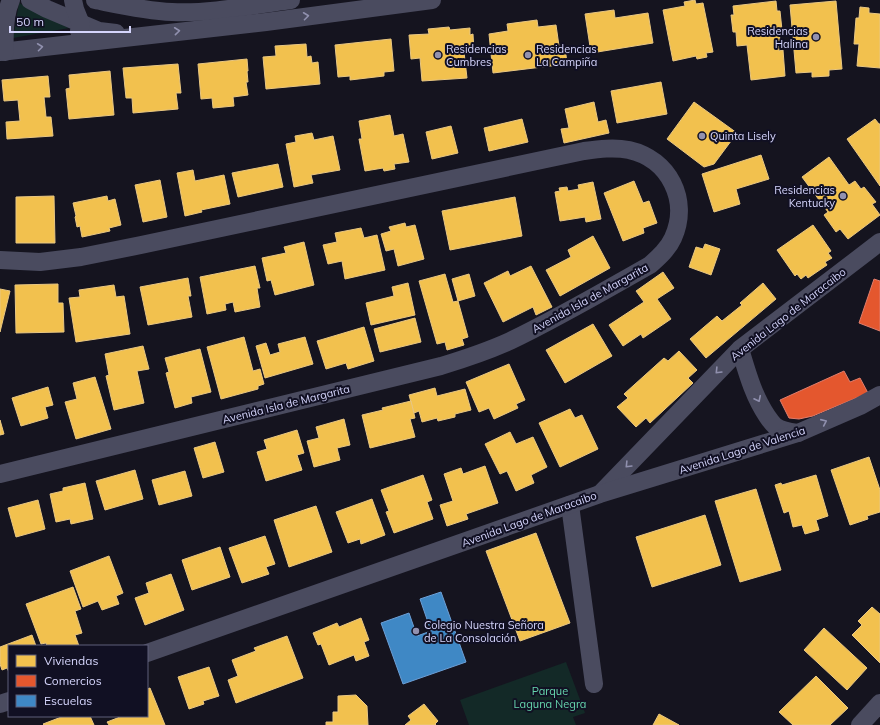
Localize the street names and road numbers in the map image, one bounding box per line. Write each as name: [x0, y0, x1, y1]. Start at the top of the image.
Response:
street label: Avenida Isla de Margarita: [529, 260, 651, 336]
street label: Avenida Lago de Maracaibo: [728, 265, 848, 363]
street label: Avenida Isla de Margarita: [221, 381, 351, 427]
street label: Avenida Lago de Valencia: [677, 423, 807, 477]
street label: Avenida Lago de Maracaibo: [460, 488, 598, 550]

